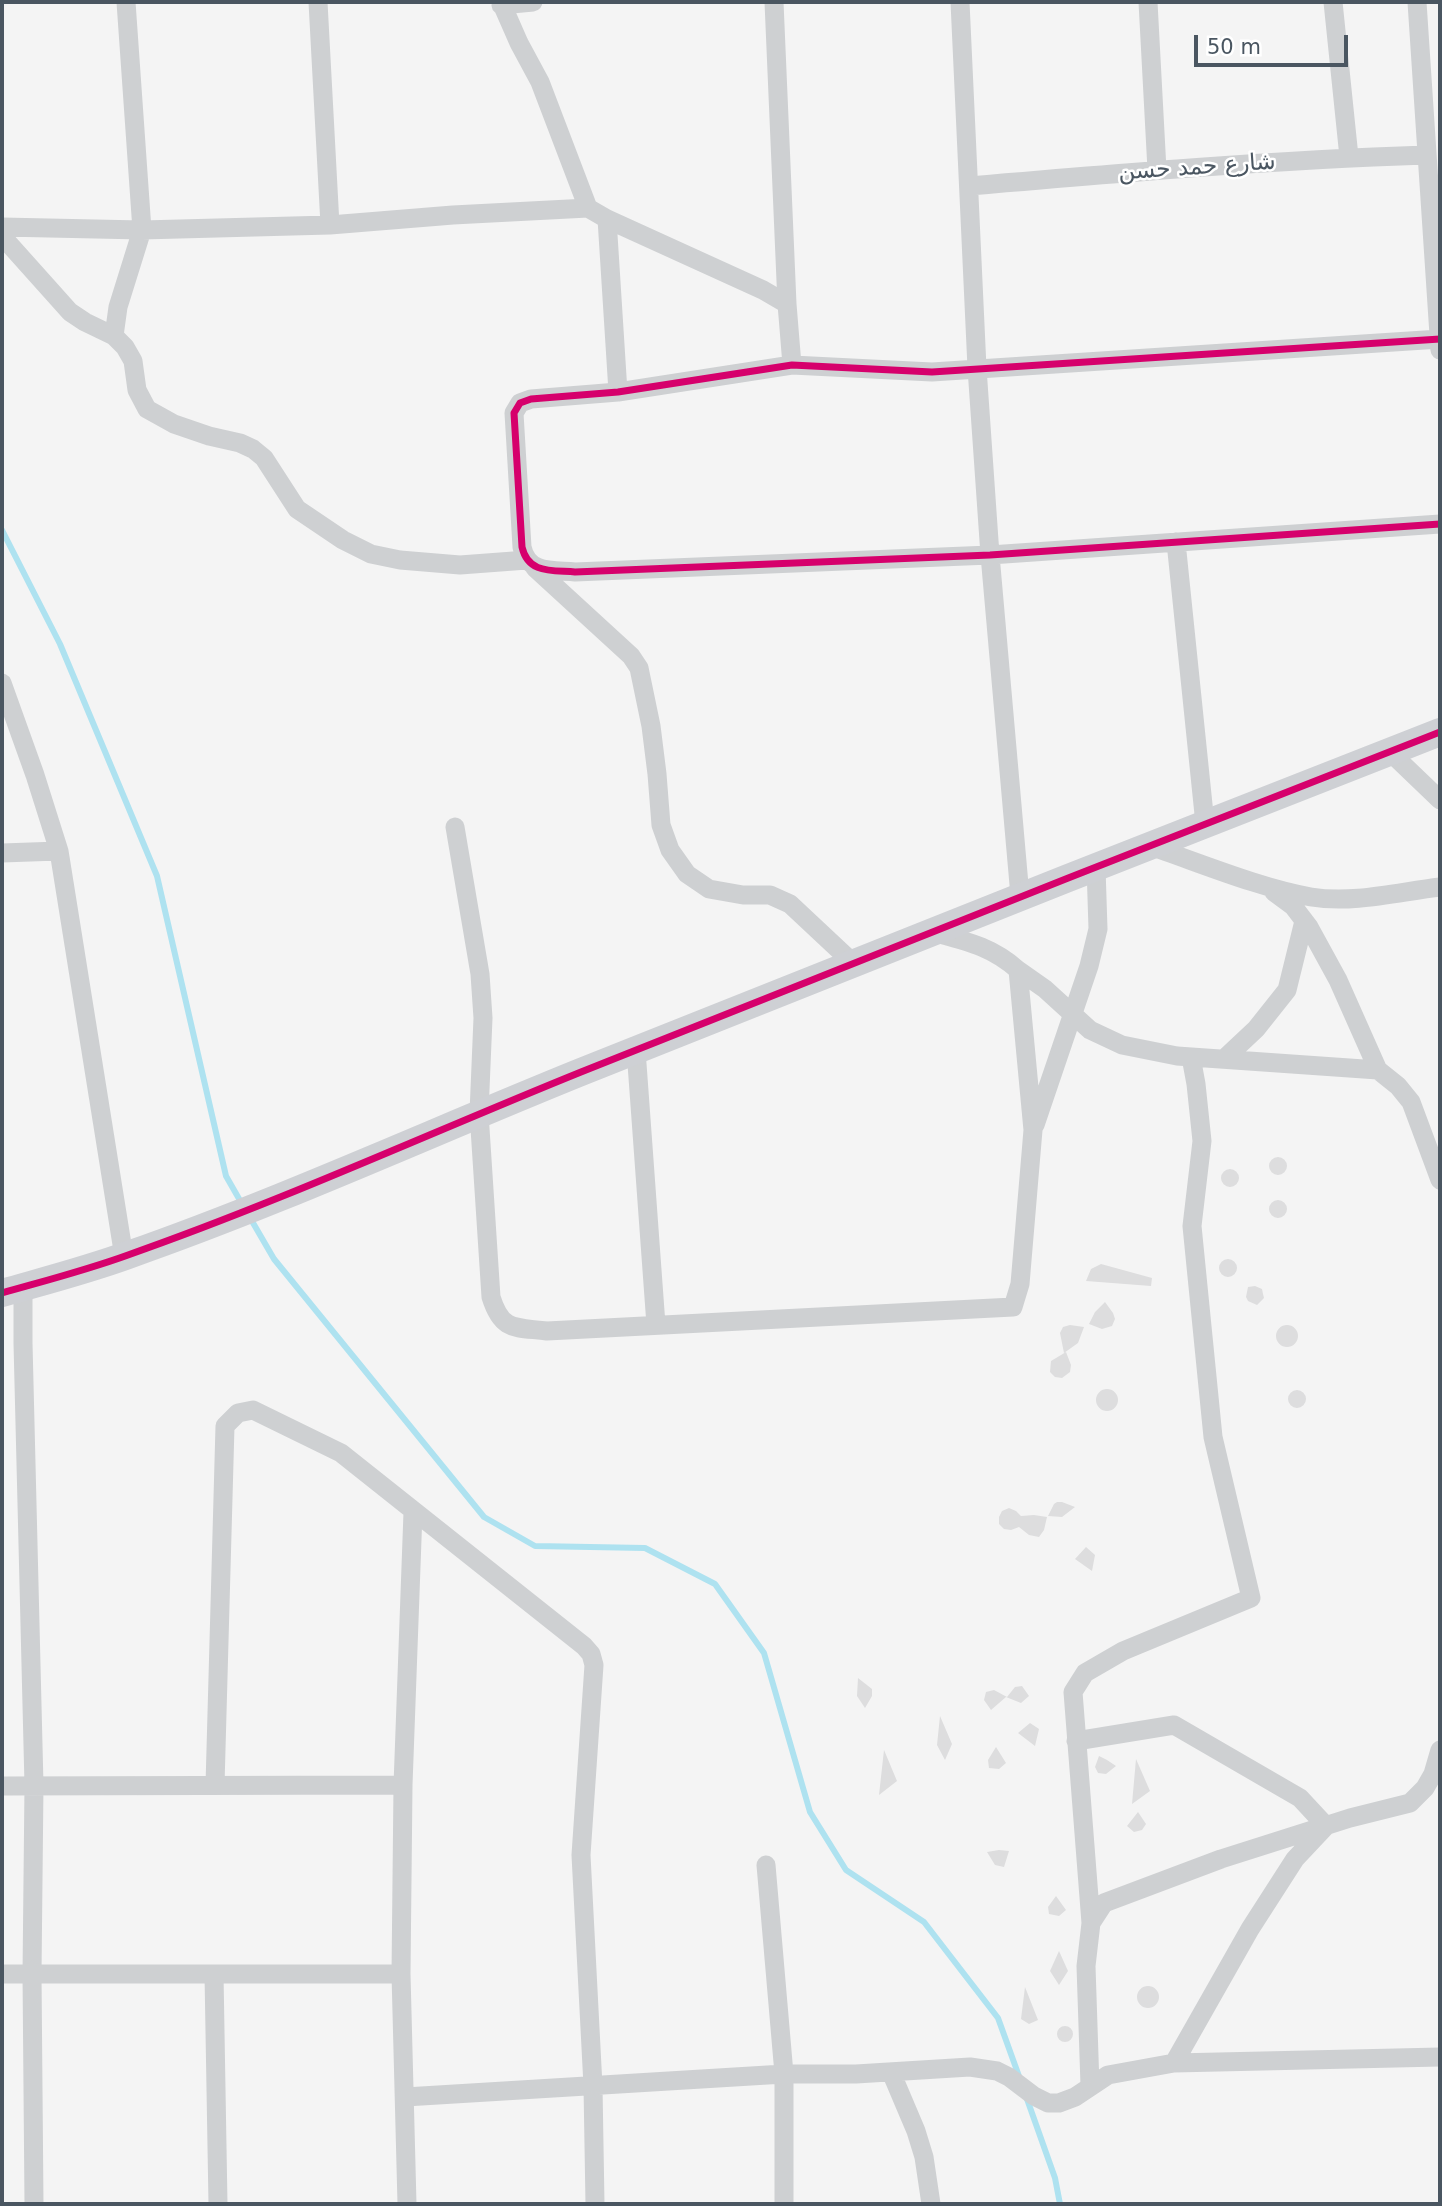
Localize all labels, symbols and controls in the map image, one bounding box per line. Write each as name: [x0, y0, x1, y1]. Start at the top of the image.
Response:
scale bar: [1197, 21, 1351, 65]
text: 50 m: [1207, 35, 1261, 59]
street label: شارع حمد حسن: [1117, 149, 1277, 187]

